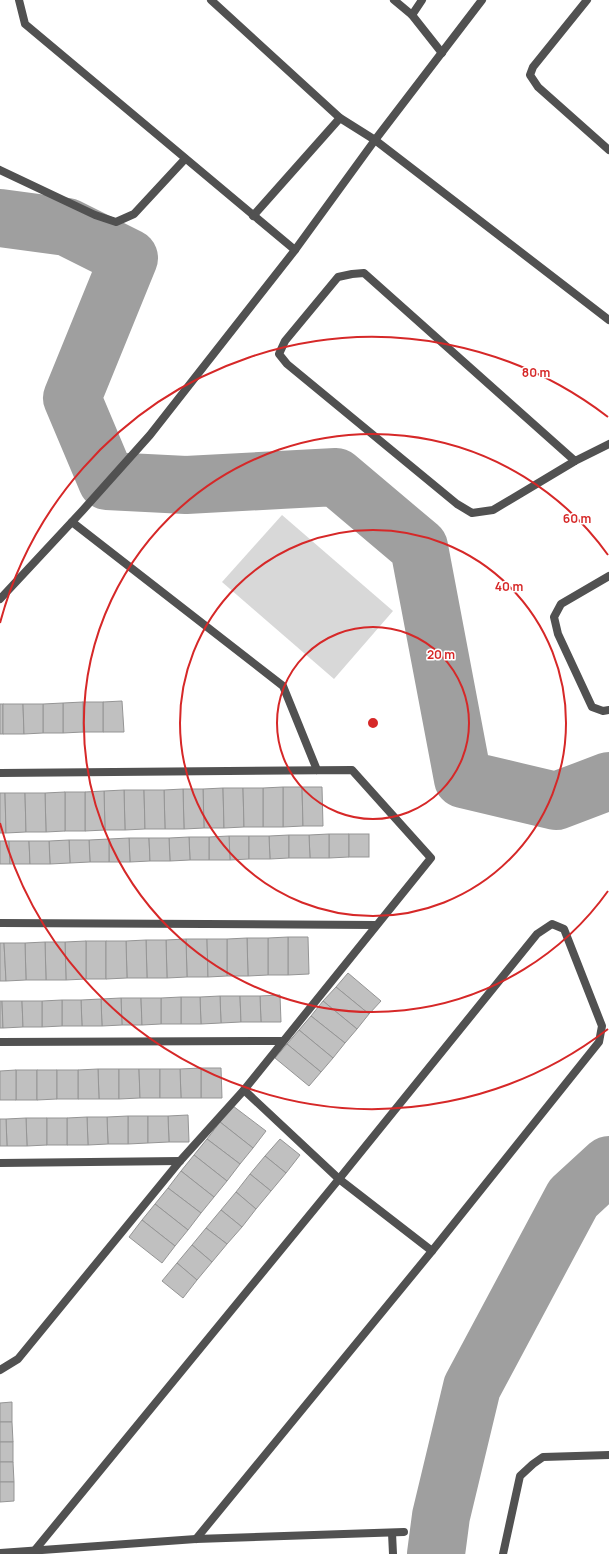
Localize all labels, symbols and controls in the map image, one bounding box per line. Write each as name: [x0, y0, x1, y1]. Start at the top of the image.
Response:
text: 80 m: [522, 364, 550, 381]
text: 60 m: [563, 510, 591, 527]
text: 40 m: [495, 578, 523, 595]
text: 20 m: [427, 646, 455, 663]
centre of rings: [366, 716, 380, 730]

